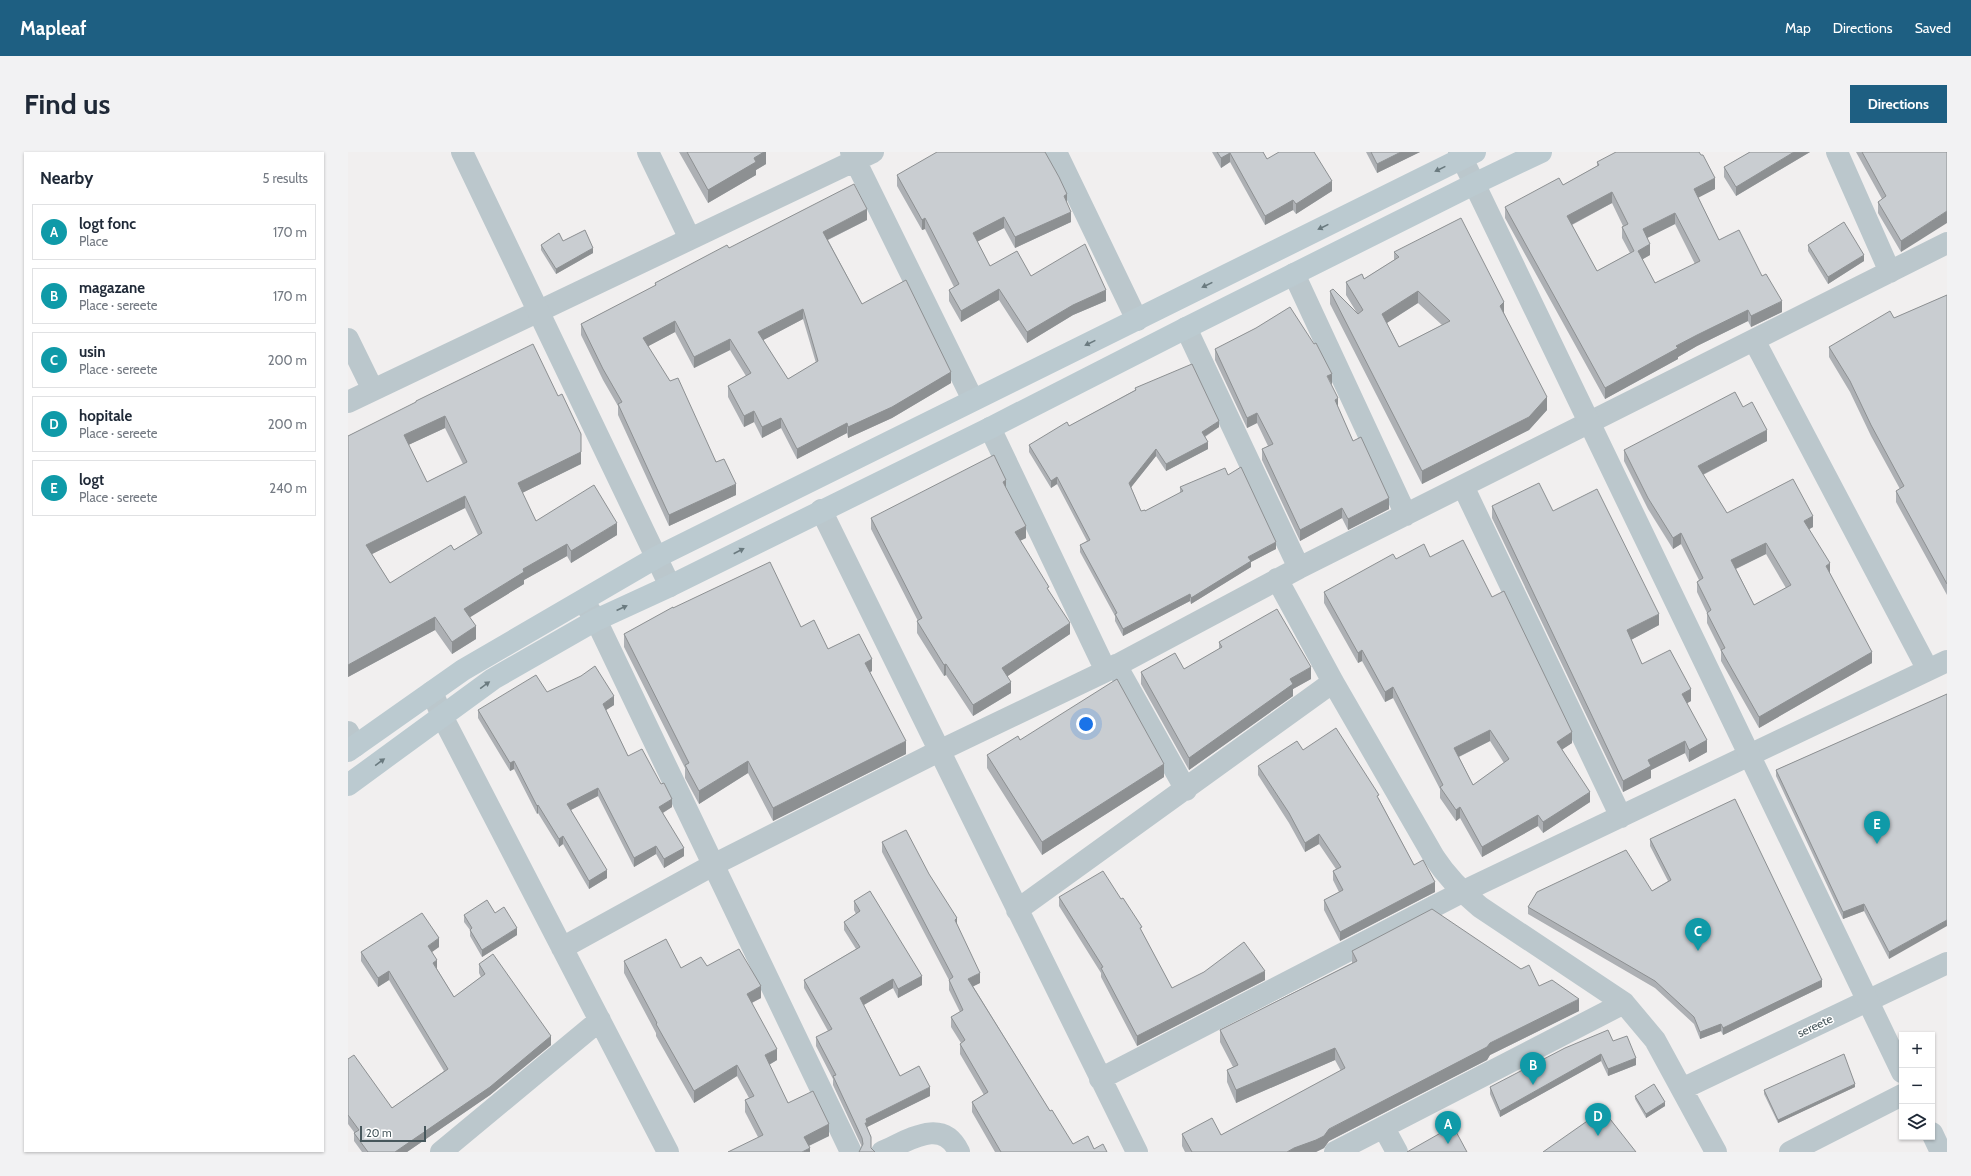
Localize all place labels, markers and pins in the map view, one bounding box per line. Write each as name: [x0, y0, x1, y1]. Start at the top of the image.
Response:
pin: E: [1864, 811, 1890, 844]
pin: C: [1685, 918, 1711, 951]
pin: B: [1520, 1052, 1546, 1085]
pin: D: [1585, 1103, 1611, 1136]
pin: A: [1435, 1111, 1461, 1144]

